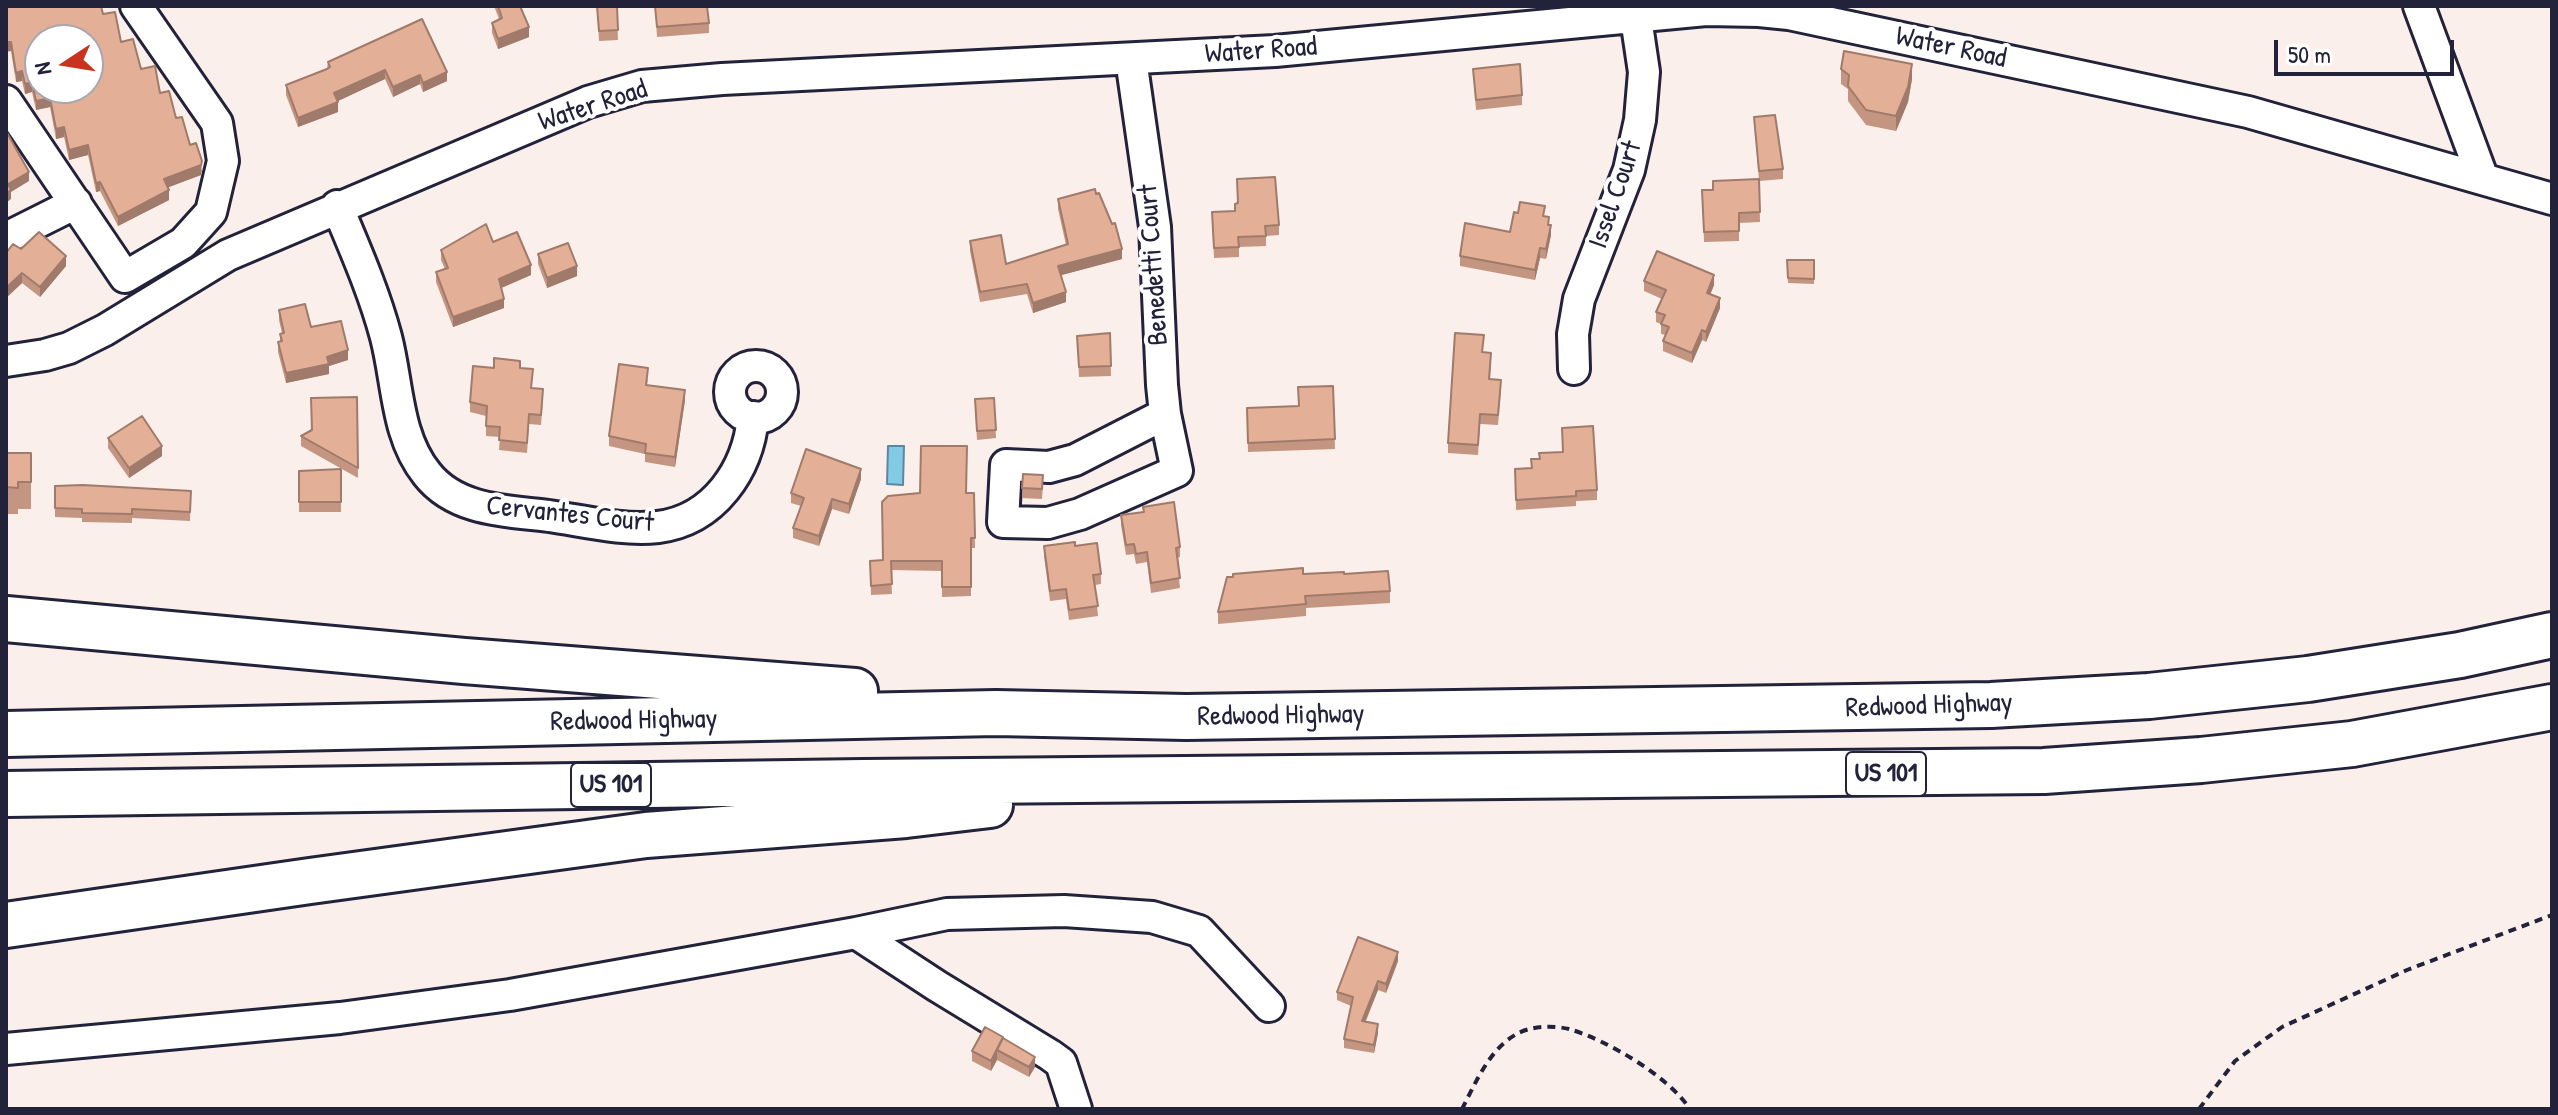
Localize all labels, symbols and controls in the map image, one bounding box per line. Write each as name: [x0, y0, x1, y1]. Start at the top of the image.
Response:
street label: Water Road: [1893, 20, 2009, 76]
north arrow: [24, 24, 104, 104]
scale bar: [2278, 24, 2458, 74]
street label: Water Road: [1204, 30, 1318, 72]
text: 50 m: [2288, 38, 2331, 70]
text: N: [27, 60, 58, 77]
street label: Water Road: [534, 73, 652, 139]
street label: Issel Court: [1582, 137, 1650, 253]
street label: Benedetti Court: [1132, 183, 1176, 347]
street label: Cervantes Court: [485, 489, 655, 541]
street label: Redwood Highway: [1845, 686, 2013, 726]
street label: Redwood Highway: [1197, 698, 1365, 734]
street label: Redwood Highway: [550, 703, 718, 739]
road number: US 101: [1846, 752, 1926, 796]
road number: US 101: [571, 763, 651, 807]

